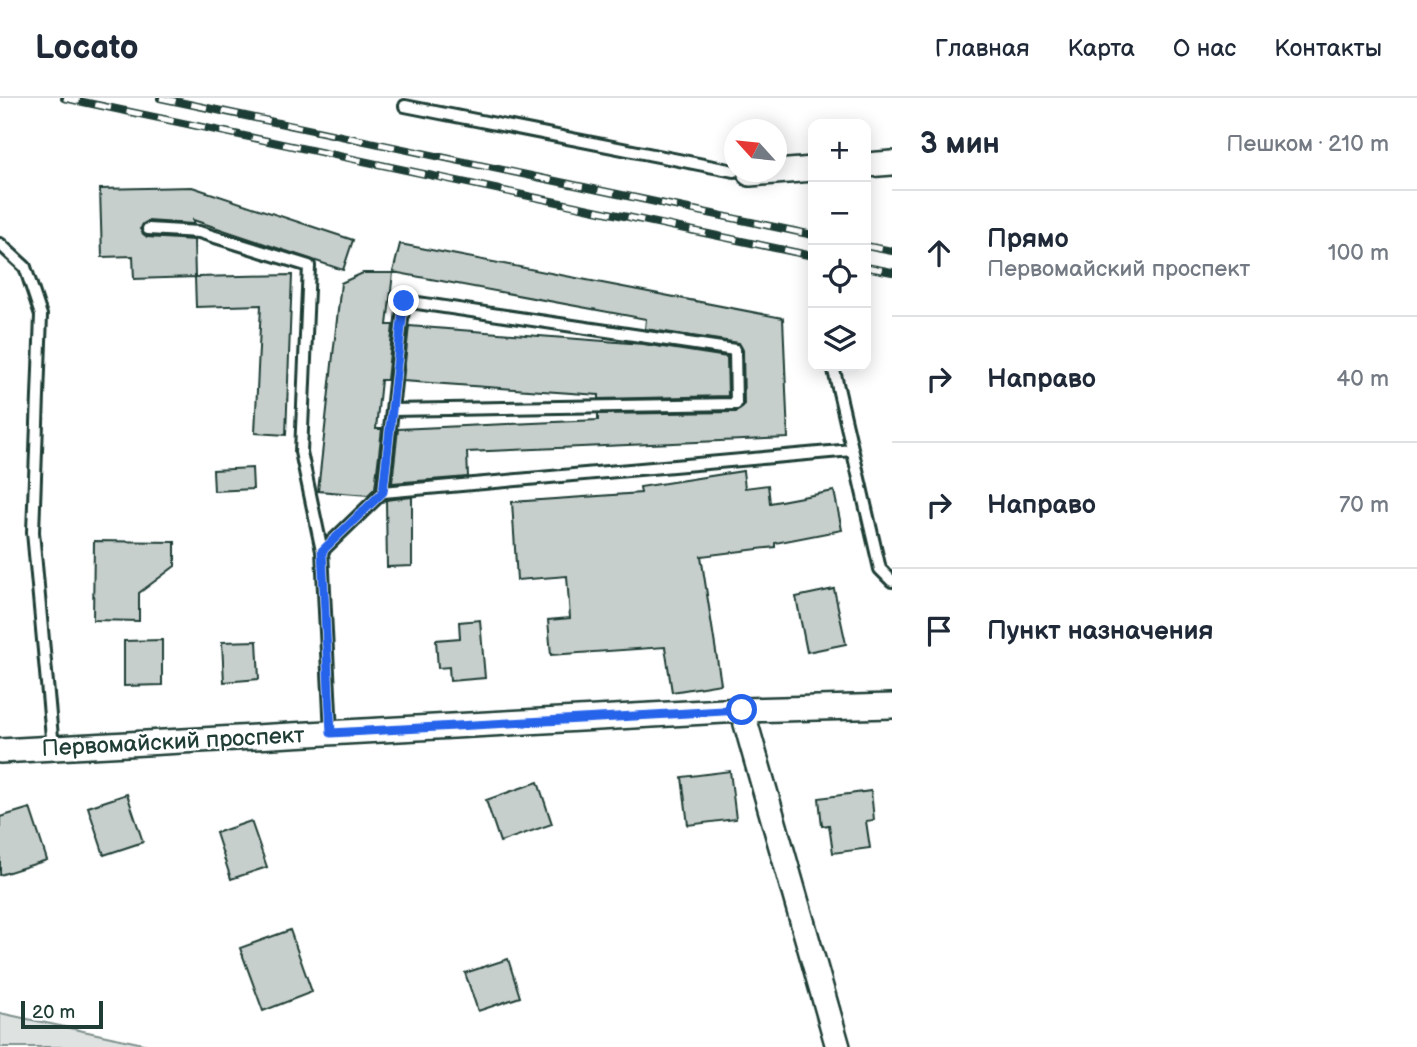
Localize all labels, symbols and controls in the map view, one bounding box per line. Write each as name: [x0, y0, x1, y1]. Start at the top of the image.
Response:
text: Locato: [35, 28, 139, 68]
text: Главная: [935, 34, 1029, 63]
text: Карта: [1067, 34, 1135, 63]
text: О нас: [1173, 34, 1236, 63]
text: Контакты: [1274, 34, 1382, 63]
north arrow: [724, 119, 787, 182]
map controls: [808, 119, 871, 371]
button: +: [808, 119, 871, 182]
text: 3 мин: [920, 126, 1000, 162]
text: Пешком · 210 m: [1226, 130, 1389, 158]
button: −: [808, 182, 871, 245]
text: Прямо: [987, 224, 1069, 255]
icon: ahead: [920, 234, 958, 272]
text: 100 m: [1328, 239, 1389, 267]
button: locate: [808, 245, 871, 308]
text: Первомайский проспект: [987, 255, 1250, 283]
route end: [388, 285, 419, 316]
button: layers: [808, 308, 871, 371]
icon: right: [920, 360, 958, 398]
text: Направо: [987, 364, 1096, 395]
text: 40 m: [1336, 365, 1389, 393]
icon: right: [920, 486, 958, 524]
text: Направо: [987, 490, 1096, 521]
text: 70 m: [1339, 491, 1389, 519]
icon: arrive: [920, 612, 958, 650]
text: Пункт назначения: [987, 616, 1213, 647]
route start: [726, 694, 757, 725]
street label: Первомайский проспект: [41, 721, 306, 763]
scale bar: [21, 998, 103, 1030]
text: 20 m: [32, 1001, 75, 1024]

